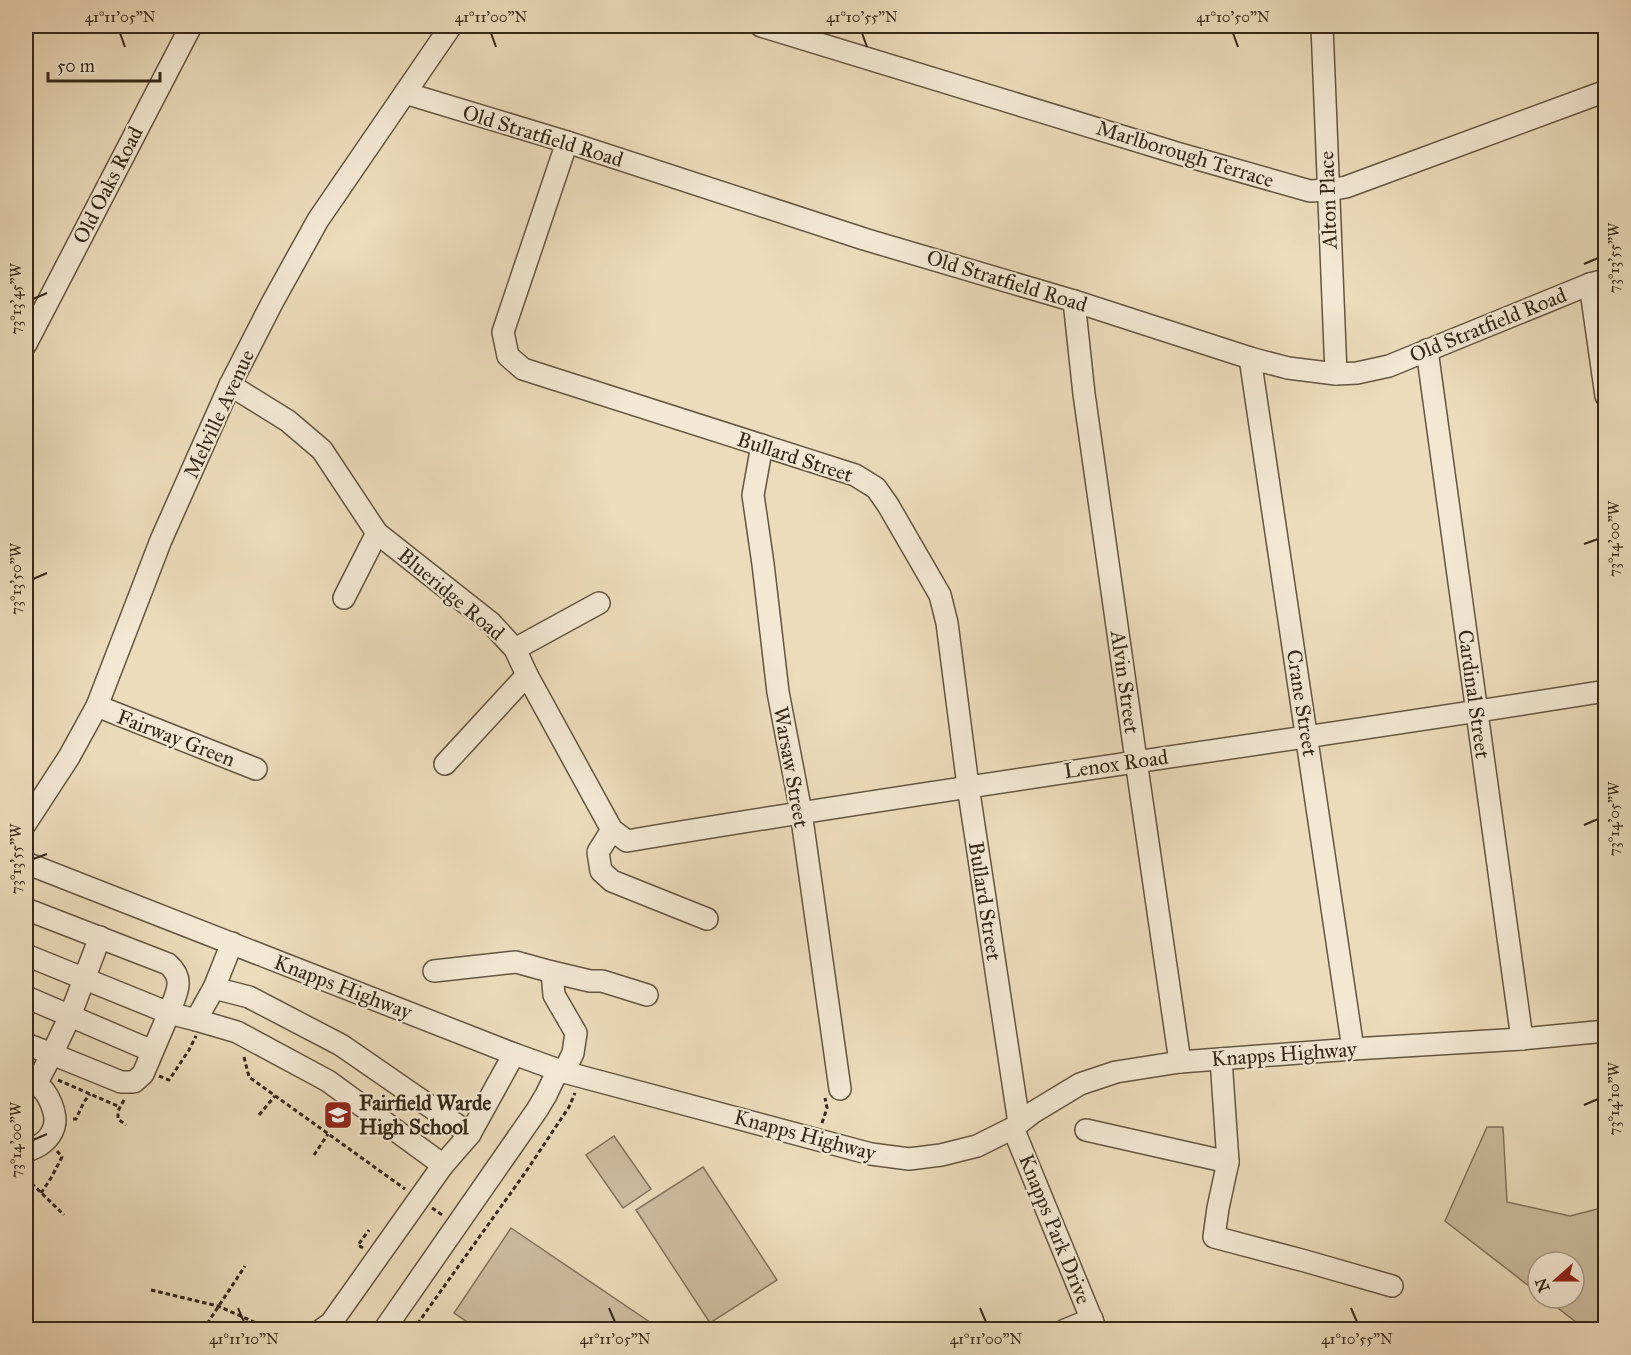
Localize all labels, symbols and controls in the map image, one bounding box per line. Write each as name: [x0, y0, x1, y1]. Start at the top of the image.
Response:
text: 41°11'05"N: [85, 8, 156, 26]
text: 41°11'00"N: [455, 8, 528, 26]
text: 41°10'55"N: [826, 8, 898, 26]
text: 41°10'50"N: [1196, 8, 1270, 26]
scale bar: [48, 45, 160, 83]
text: 50 m: [57, 55, 95, 77]
street label: Old Stratfield Road: [459, 99, 627, 173]
street label: Marlborough Terrace: [1093, 115, 1277, 193]
street label: Old Oaks Road: [67, 122, 149, 248]
street label: Alton Place: [1313, 150, 1343, 250]
text: 73°13'55"W: [1605, 222, 1623, 293]
street label: Old Stratfield Road: [923, 244, 1091, 318]
text: 73°13'45"W: [7, 262, 25, 335]
street label: Old Stratfield Road: [1406, 282, 1571, 368]
street label: Melville Avenue: [178, 345, 260, 483]
street label: Bullard Street: [734, 426, 857, 488]
text: 73°14'00"W: [1605, 500, 1623, 577]
text: 73°13'50"W: [7, 542, 25, 615]
street label: Blueridge Road: [392, 542, 510, 646]
street label: Alvin Street: [1105, 628, 1145, 736]
street label: Cardinal Street: [1452, 628, 1496, 761]
street label: Crane Street: [1281, 648, 1323, 759]
street label: Fairway Green: [113, 704, 239, 772]
street label: Warsaw Street: [768, 704, 815, 830]
street label: Lenox Road: [1062, 744, 1170, 784]
text: 73°14'05"W: [1605, 781, 1623, 856]
text: 73°13'55"W: [7, 823, 25, 894]
street label: Bullard Street: [963, 840, 1007, 963]
street label: Knapps Highway: [270, 949, 417, 1026]
street label: Knapps Highway: [1210, 1036, 1359, 1072]
text: 73°14'10"W: [1605, 1062, 1623, 1136]
place label: Fairfield Warde High School: [359, 1090, 491, 1140]
school or university icon: Fairfield Warde High School: [322, 1099, 354, 1131]
text: 73°14'00"W: [7, 1101, 25, 1178]
street label: Knapps Highway: [731, 1104, 880, 1167]
street label: Knapps Park Drive: [1013, 1150, 1097, 1308]
north arrow: [1526, 1250, 1586, 1310]
text: N: [1531, 1275, 1554, 1295]
text: 41°11'10"N: [209, 1330, 279, 1348]
text: 41°11'05"N: [580, 1330, 651, 1348]
text: 41°11'00"N: [950, 1330, 1023, 1348]
text: 41°10'55"N: [1321, 1330, 1393, 1348]

